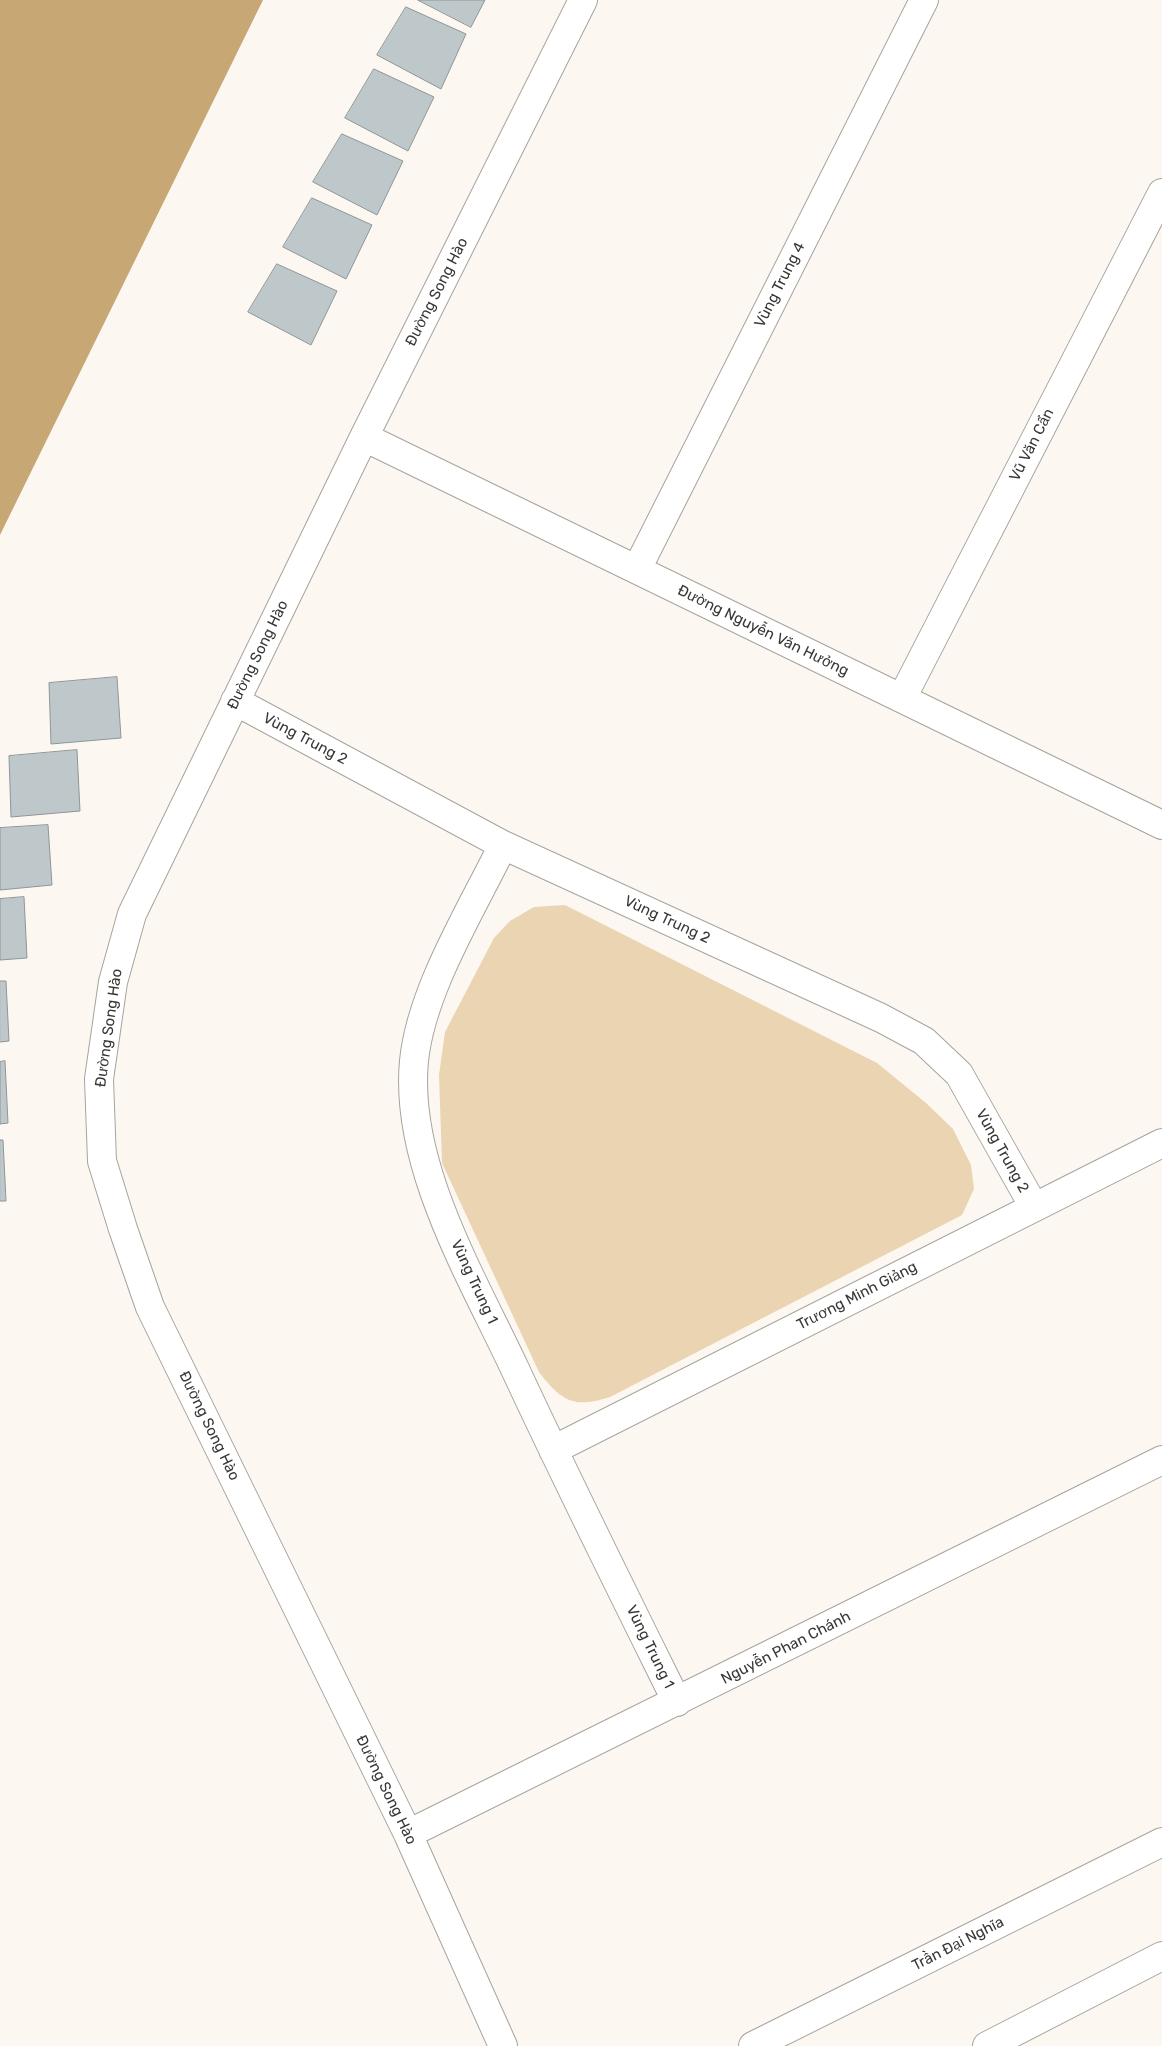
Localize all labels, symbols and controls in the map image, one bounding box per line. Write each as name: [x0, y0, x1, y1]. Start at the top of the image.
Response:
street label: Đường Song Hào: [402, 235, 472, 349]
street label: Vùng Trung 4: [751, 239, 809, 331]
street label: Vũ Văn Cẩn: [1006, 406, 1058, 484]
street label: Đường Nguyễn Văn Hưởng: [674, 582, 852, 680]
street label: Đường Song Hào: [224, 597, 292, 713]
street label: Vùng Trung 2: [260, 709, 350, 769]
street label: Vùng Trung 2: [621, 892, 713, 948]
street label: Đường Song Hào: [92, 968, 126, 1088]
street label: Vùng Trung 2: [972, 1106, 1032, 1196]
street label: Vùng Trung 1: [447, 1237, 501, 1327]
street label: Trương Minh Giảng: [794, 1258, 920, 1334]
street label: Đường Song Hào: [175, 1368, 243, 1484]
street label: Vùng Trung 1: [622, 1602, 678, 1692]
street label: Nguyễn Phan Chánh: [718, 1608, 854, 1688]
street label: Đường Song Hào: [352, 1732, 420, 1848]
street label: Trần Đại Nghĩa: [909, 1913, 1007, 1975]

